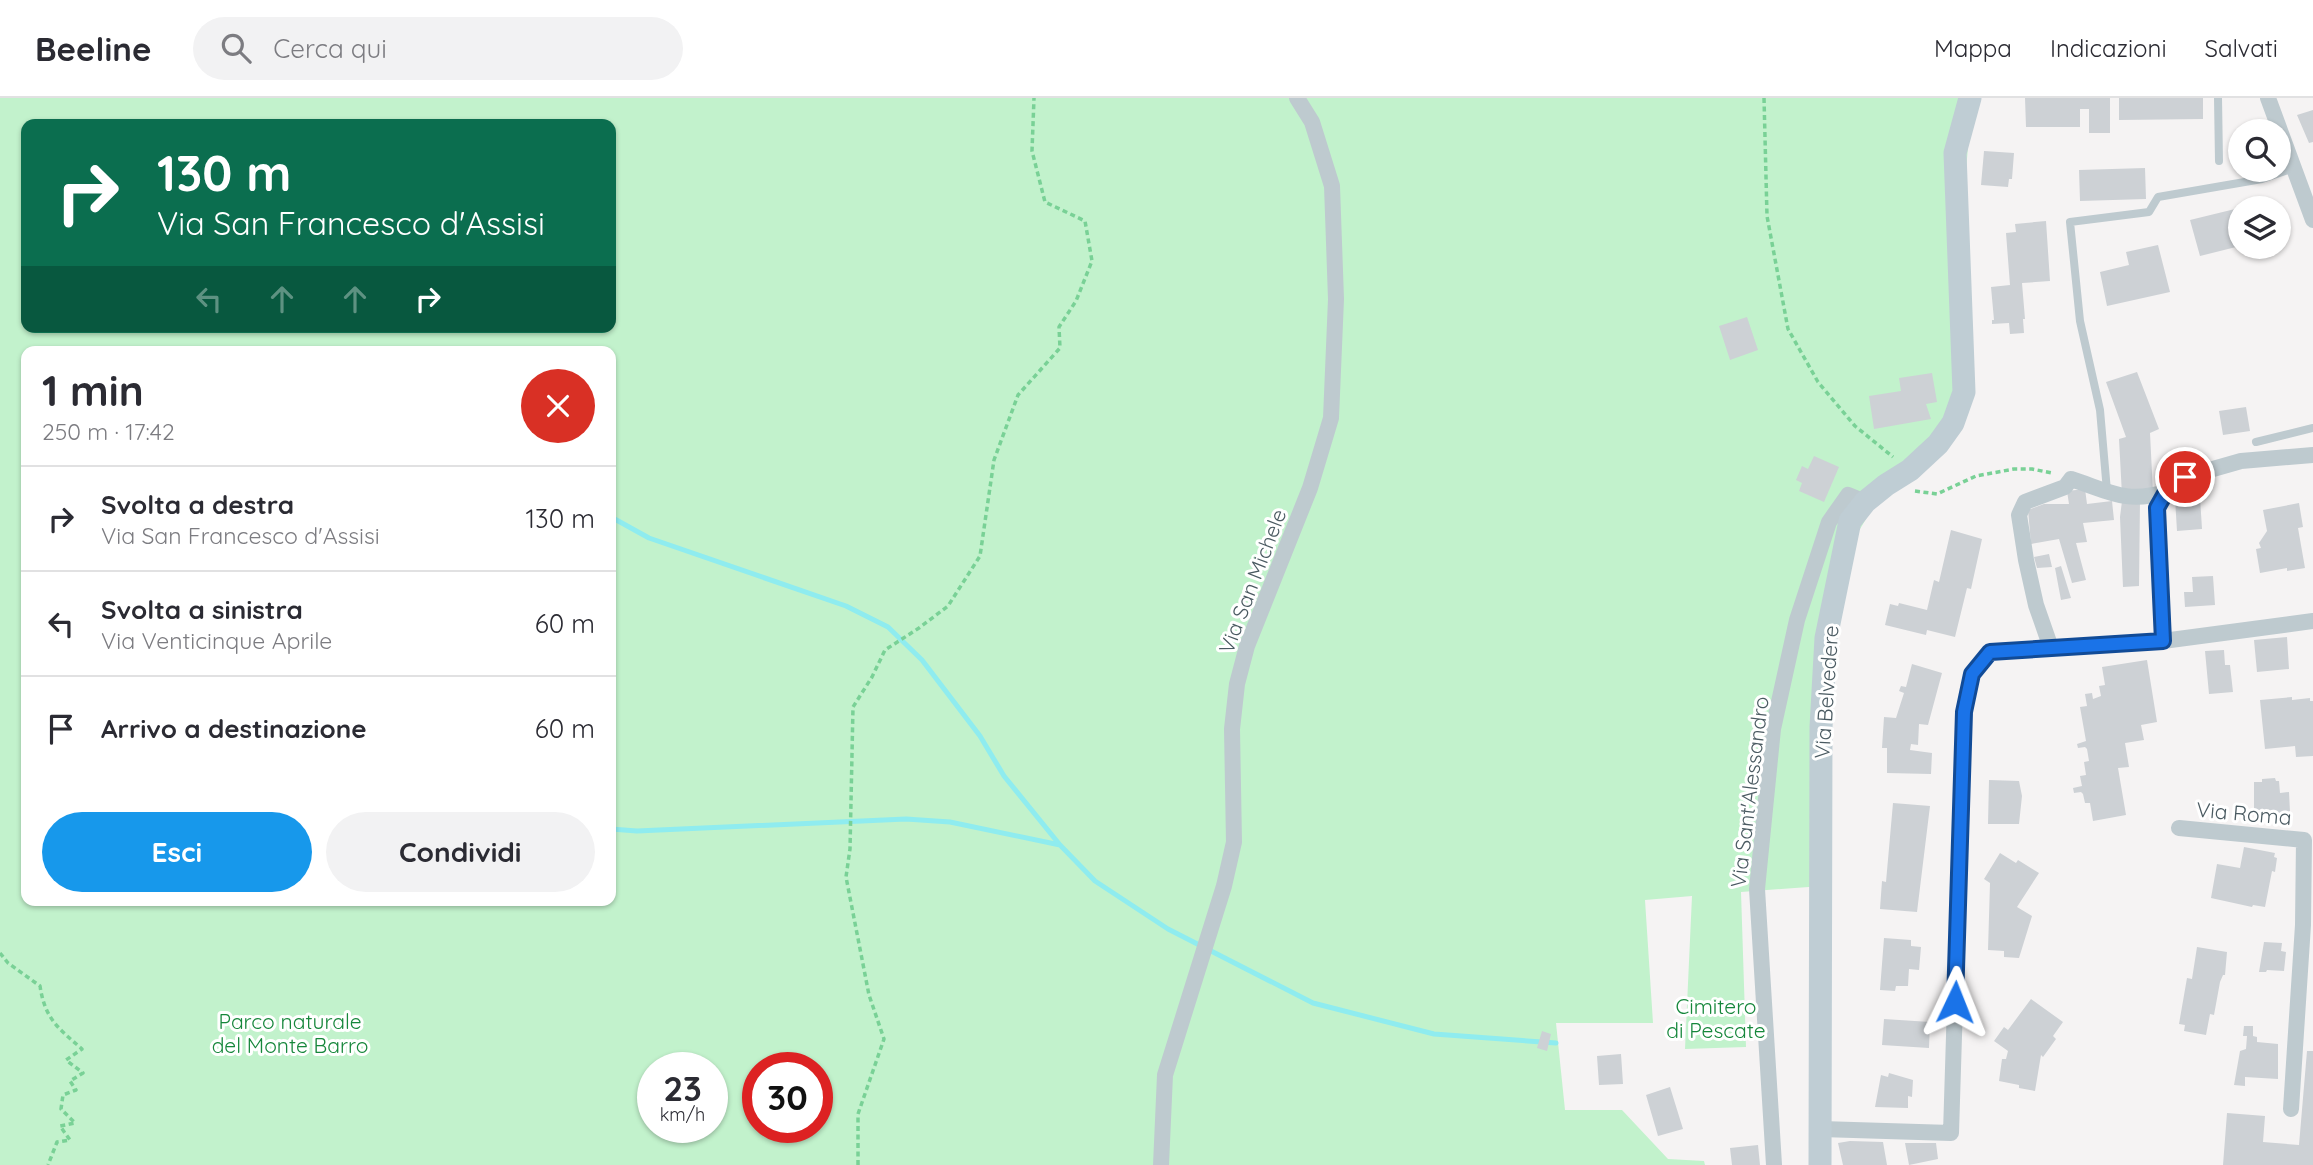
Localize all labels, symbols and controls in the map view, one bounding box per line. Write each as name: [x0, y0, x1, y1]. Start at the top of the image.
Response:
search box: [193, 17, 683, 80]
text: Beeline: [35, 28, 151, 69]
icon: search: [217, 29, 255, 67]
text: Cerca qui: [273, 32, 387, 65]
text: Mappa: [1934, 33, 2012, 63]
text: Indicazioni: [2050, 33, 2167, 63]
text: Salvati: [2205, 33, 2278, 63]
map controls: [2228, 119, 2291, 259]
button: search: [2228, 119, 2291, 182]
text: 130 m: [157, 142, 291, 203]
icon: right: [42, 147, 133, 238]
button: layers: [2228, 196, 2291, 259]
text: Via San Francesco d'Assisi: [157, 203, 545, 243]
icon: left: [190, 280, 228, 318]
icon: ahead: [263, 280, 301, 318]
icon: ahead: [336, 280, 374, 318]
icon: right: [409, 280, 447, 318]
text: 1 min: [42, 364, 144, 417]
button: close: [521, 369, 595, 443]
text: 250 m · 17:42: [42, 417, 175, 446]
pin: [2155, 447, 2215, 507]
icon: arrive: [2166, 458, 2204, 496]
text: Svolta a destra: [101, 488, 294, 521]
icon: right: [42, 500, 80, 538]
text: 130 m: [525, 502, 595, 535]
street label: Via San Michele: [1213, 505, 1291, 657]
text: Via San Francesco d'Assisi: [101, 521, 380, 550]
text: Svolta a sinistra: [101, 593, 303, 626]
icon: left: [42, 605, 80, 643]
text: 60 m: [535, 607, 595, 640]
street label: Via Belvedere: [1808, 624, 1844, 760]
text: Via Venticinque Aprile: [101, 626, 332, 655]
street label: Via Sant'Alessandro: [1724, 695, 1774, 889]
icon: arrive: [42, 710, 80, 748]
text: Arrivo a destinazione: [101, 712, 367, 745]
text: 60 m: [535, 712, 595, 745]
street label: Via Roma: [2195, 796, 2293, 830]
button: Esci: [42, 812, 312, 892]
button: Condividi: [326, 812, 595, 892]
position arrow: [1918, 965, 1992, 1039]
park label: Cimitero di Pescate: [1666, 993, 1766, 1043]
park label: Parco naturale del Monte Barro: [212, 1008, 368, 1058]
speed limit sign: 30: [742, 1052, 833, 1143]
text: 23: [663, 1066, 702, 1110]
text: km/h: [660, 1103, 705, 1126]

